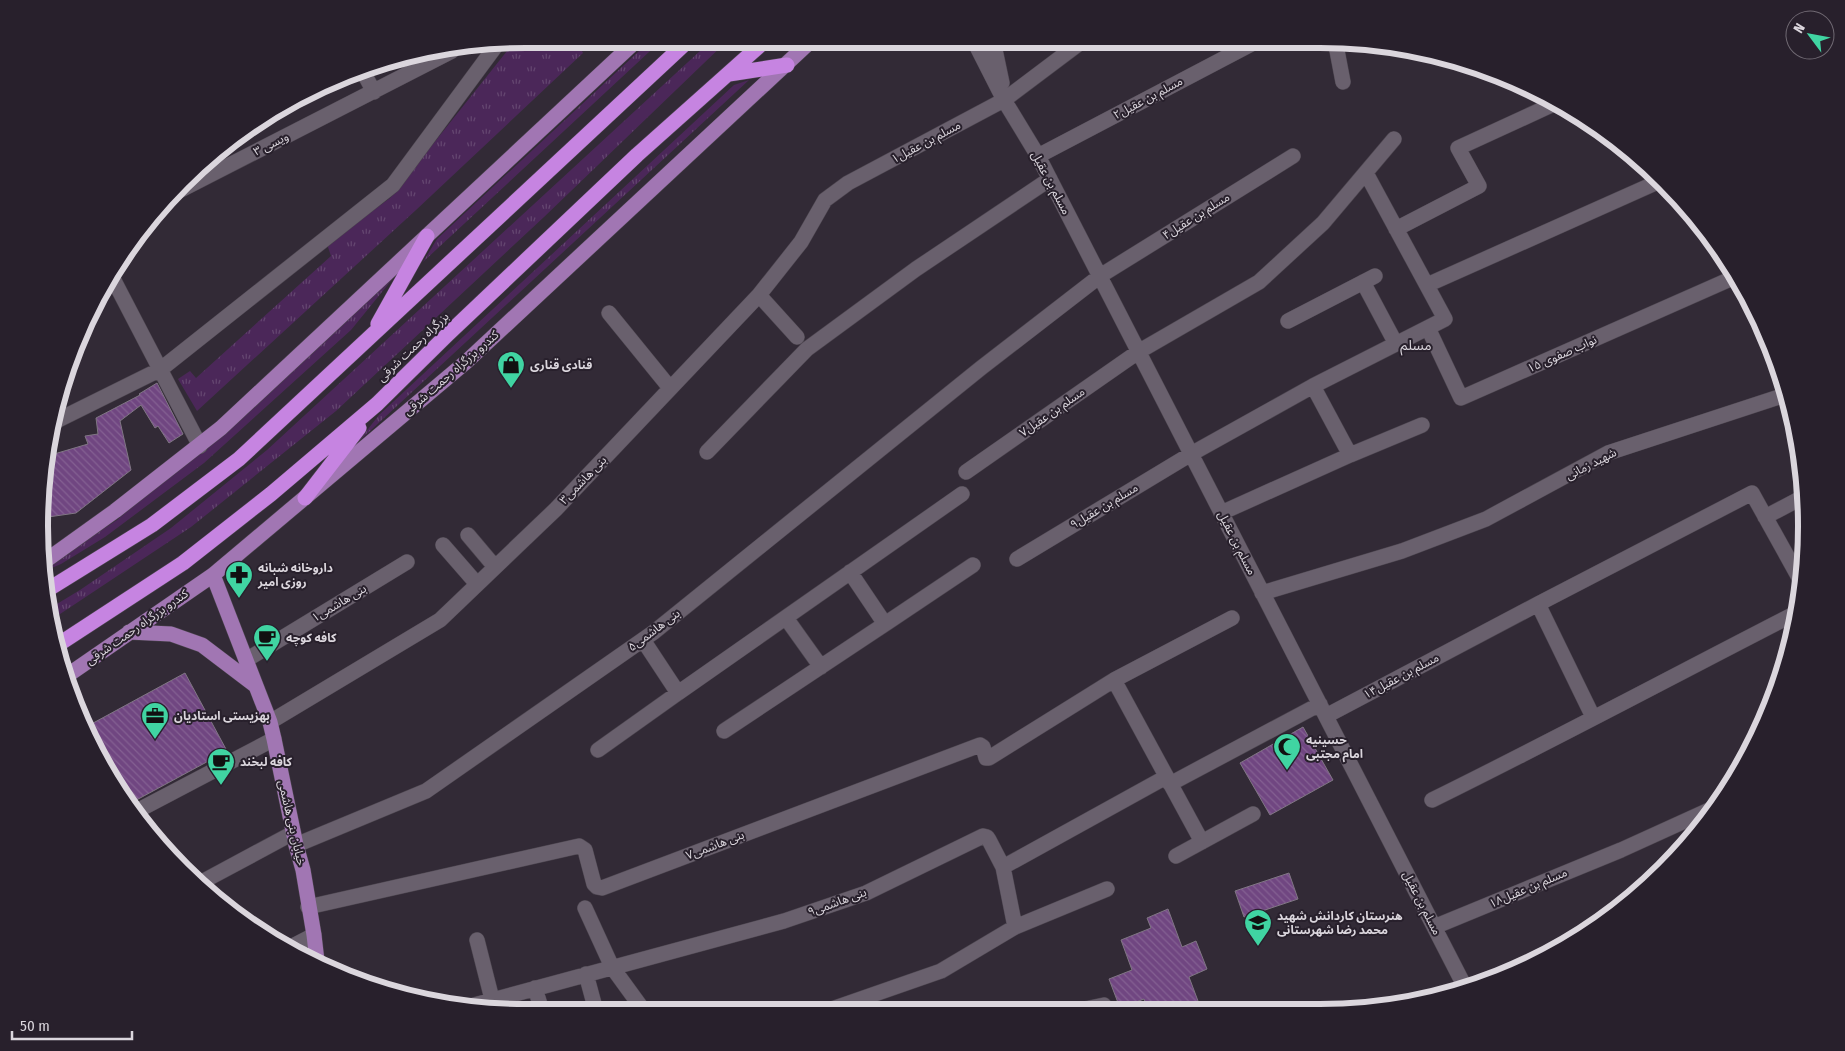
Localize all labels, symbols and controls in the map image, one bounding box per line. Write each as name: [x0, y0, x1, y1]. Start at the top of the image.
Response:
north arrow: [1785, 10, 1835, 60]
text: N: [1790, 20, 1809, 36]
street label: مسلم بن عقیل۲: [1111, 74, 1186, 124]
street label: مسلم بن عقیل۱: [889, 118, 964, 168]
street label: ویسی ۳: [251, 129, 291, 159]
street label: مسلم بن عقیل: [1027, 149, 1074, 218]
street label: مسلم بن عقیل۴: [1160, 190, 1233, 244]
street label: بزرگراه رحمت شرقی: [374, 309, 452, 385]
street label: کندرو بزرگراه رحمت شرقی: [400, 327, 502, 418]
street label: نواب صفوی ۱۵: [1525, 332, 1599, 376]
district label: مسلم: [1400, 337, 1432, 356]
shop icon: قنادی قناری: [496, 350, 526, 389]
place label: قنادی قناری: [530, 358, 592, 372]
street label: مسلم بن عقیل۷: [1017, 384, 1089, 441]
street label: شهید زمانی: [1563, 445, 1619, 483]
street label: بنی هاشمی۳: [557, 453, 609, 507]
street label: مسلم بن عقیل۹: [1068, 480, 1141, 533]
street label: مسلم بن عقیل: [1213, 509, 1259, 578]
pharmacy icon: داروخانه شبانه روزی امیر: [224, 560, 254, 599]
place label: داروخانه شبانه روزی امیر: [257, 561, 333, 589]
street label: بنی هاشمی۱: [309, 581, 369, 625]
street label: کندرو بزرگراه رحمت شرقی: [83, 586, 192, 668]
street label: بنی هاشمی۵: [625, 606, 683, 654]
cafe icon: کافه کوچه: [252, 623, 282, 662]
place label: کافه کوچه: [286, 631, 337, 647]
street label: مسلم بن عقیل۱۴: [1361, 650, 1442, 704]
office icon: بهزیستی استادیان: [140, 701, 170, 740]
place label: بهزیستی استادیان: [174, 709, 270, 723]
mosque icon: حسینیه امام مجتبی: [1272, 732, 1302, 771]
place label: حسینیه امام مجتبی: [1306, 733, 1363, 763]
cafe icon: کافه لبخند: [206, 747, 236, 786]
place label: کافه لبخند: [240, 755, 293, 769]
street label: خیابان بنی هاشمی: [275, 779, 309, 867]
street label: بنی هاشمی۷: [684, 827, 746, 863]
street label: مسلم بن عقیل۱۸: [1487, 865, 1570, 913]
street label: مسلم بن عقیل: [1398, 869, 1444, 938]
street label: بنی هاشمی۹: [806, 885, 868, 919]
school or university icon: هنرستان کاردانش شهید محمد رضا شهرستانی: [1243, 908, 1273, 947]
place label: هنرستان کاردانش شهید محمد رضا شهرستانی: [1277, 909, 1403, 937]
scale bar: [12, 1008, 132, 1040]
text: 50 m: [20, 1017, 50, 1035]

